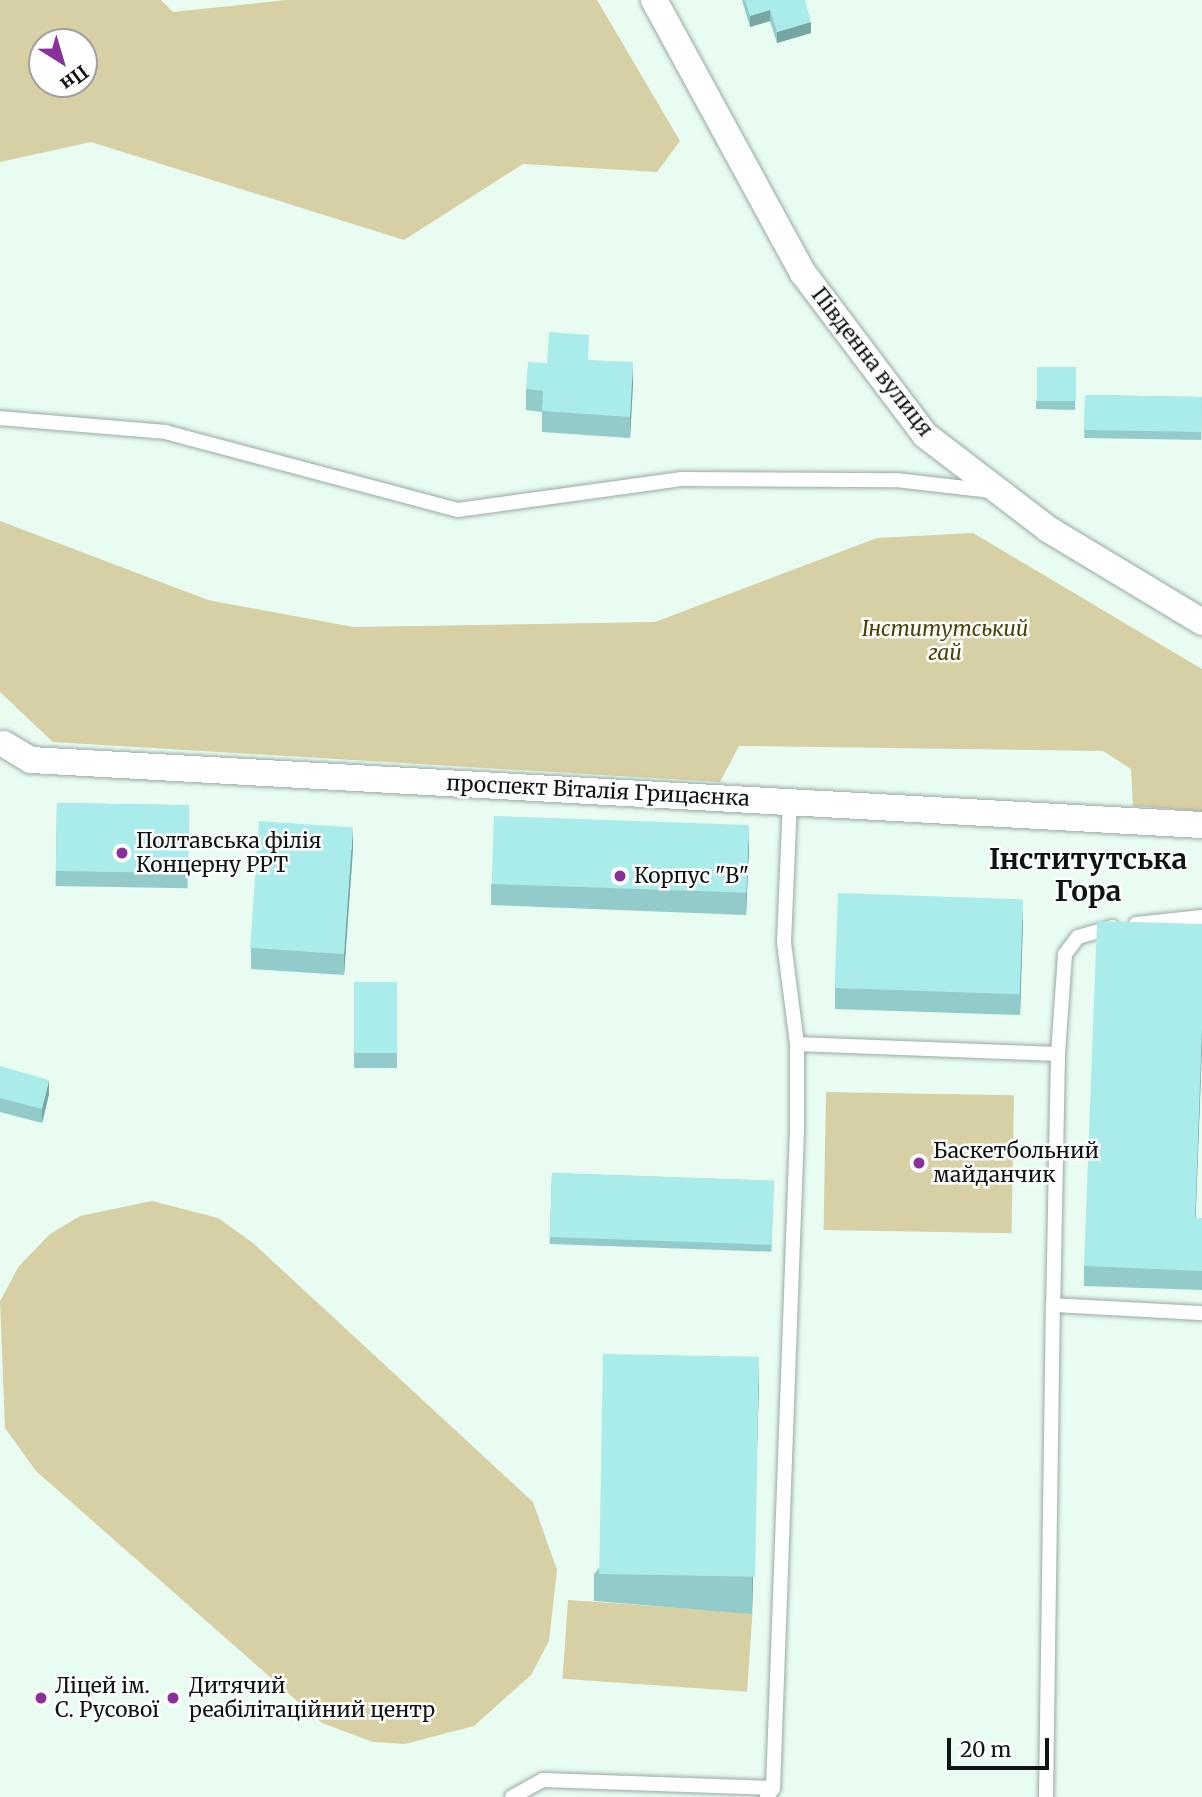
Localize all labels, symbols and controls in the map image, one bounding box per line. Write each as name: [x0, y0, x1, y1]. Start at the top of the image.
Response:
north arrow: [28, 28, 98, 98]
text: Пн: [56, 60, 93, 96]
street label: Південна вулиця: [806, 283, 938, 441]
park label: Інститутський гай: [862, 616, 1028, 666]
street label: проспект Віталія Грицаєнка: [446, 770, 750, 812]
place label: Полтавська філія Концерну РРТ: [136, 828, 321, 878]
district label: Інститутська Гора: [989, 842, 1187, 908]
marker: Полтавська філія Концерну РРТ: [114, 845, 130, 861]
place label: Корпус "В": [634, 863, 749, 889]
marker: Корпус "В": [612, 868, 628, 884]
place label: Баскетбольний майданчик: [933, 1138, 1099, 1188]
marker: Баскетбольний майданчик: [911, 1155, 927, 1171]
place label: Ліцей ім. С. Русової: [55, 1673, 159, 1723]
place label: Дитячий реабілітаційний центр: [189, 1673, 435, 1723]
marker: Дитячий реабілітаційний центр: [163, 1688, 183, 1708]
marker: Ліцей ім. С. Русової: [33, 1690, 49, 1706]
scale bar: [950, 1724, 1052, 1768]
text: 20 m: [960, 1736, 1011, 1763]

